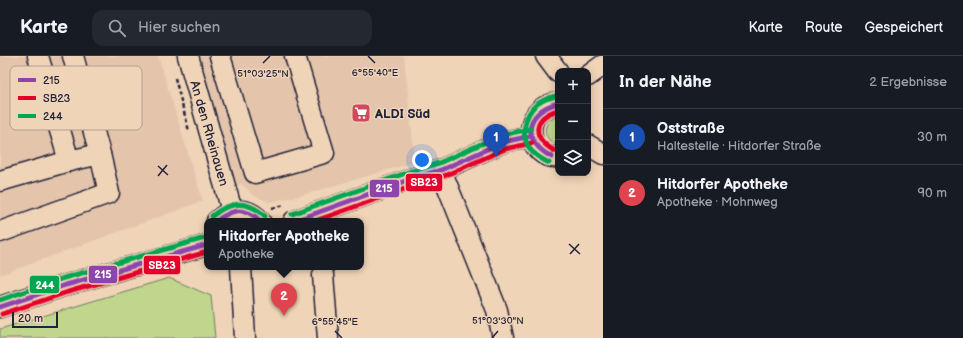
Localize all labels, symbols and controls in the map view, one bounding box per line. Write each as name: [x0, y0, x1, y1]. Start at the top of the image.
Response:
search box: [92, 10, 372, 46]
text: Karte: [20, 16, 68, 39]
icon: search: [106, 17, 128, 39]
text: Hier suchen: [138, 18, 220, 37]
text: Karte: [749, 19, 783, 36]
text: Route: [805, 19, 843, 36]
text: Gespeichert: [865, 19, 943, 36]
legend: [10, 66, 142, 130]
text: 6°55'40"E: [352, 67, 399, 79]
text: 51°03'25"N: [237, 68, 289, 80]
map controls: [555, 68, 591, 176]
button: +: [555, 68, 591, 104]
text: In der Nähe: [619, 72, 712, 92]
text: 215: [43, 74, 60, 87]
text: 2 Ergebnisse: [869, 74, 947, 90]
street label: An den Rheinauen: [186, 79, 232, 188]
text: SB23: [43, 92, 70, 105]
supermarket icon: ALDI Süd: [350, 102, 372, 124]
button: −: [555, 104, 591, 140]
place label: ALDI Süd: [374, 106, 430, 122]
text: 244: [43, 110, 63, 123]
text: Oststraße: [657, 119, 725, 138]
pin: 1: [483, 124, 509, 157]
text: 1: [629, 129, 635, 145]
text: 30 m: [917, 129, 947, 145]
text: Haltestelle · Hitdorfer Straße: [657, 138, 821, 154]
button: layers: [555, 140, 591, 176]
your location: [412, 150, 432, 170]
line badge: SB23: [405, 173, 443, 192]
text: Hitdorfer Apotheke: [657, 175, 788, 194]
text: SB23: [410, 176, 438, 189]
line badge: 215: [369, 179, 400, 198]
text: 215: [375, 182, 393, 195]
text: 2: [628, 185, 636, 201]
text: 90 m: [918, 185, 947, 201]
text: Apotheke · Mohnweg: [657, 194, 778, 210]
popup: [204, 218, 364, 270]
text: Hitdorfer Apotheke: [219, 227, 349, 246]
text: Apotheke: [219, 246, 274, 262]
line badge: SB23: [143, 255, 181, 275]
text: SB23: [148, 259, 176, 272]
line badge: 215: [88, 265, 118, 284]
text: 215: [94, 268, 112, 281]
line badge: 244: [29, 275, 60, 294]
text: 244: [35, 279, 55, 292]
pin: 2: [271, 283, 297, 316]
scale bar: [12, 310, 58, 329]
text: 20 m: [18, 312, 43, 325]
text: 51°03'30"N: [472, 315, 524, 327]
text: 6°55'45"E: [312, 316, 359, 328]

